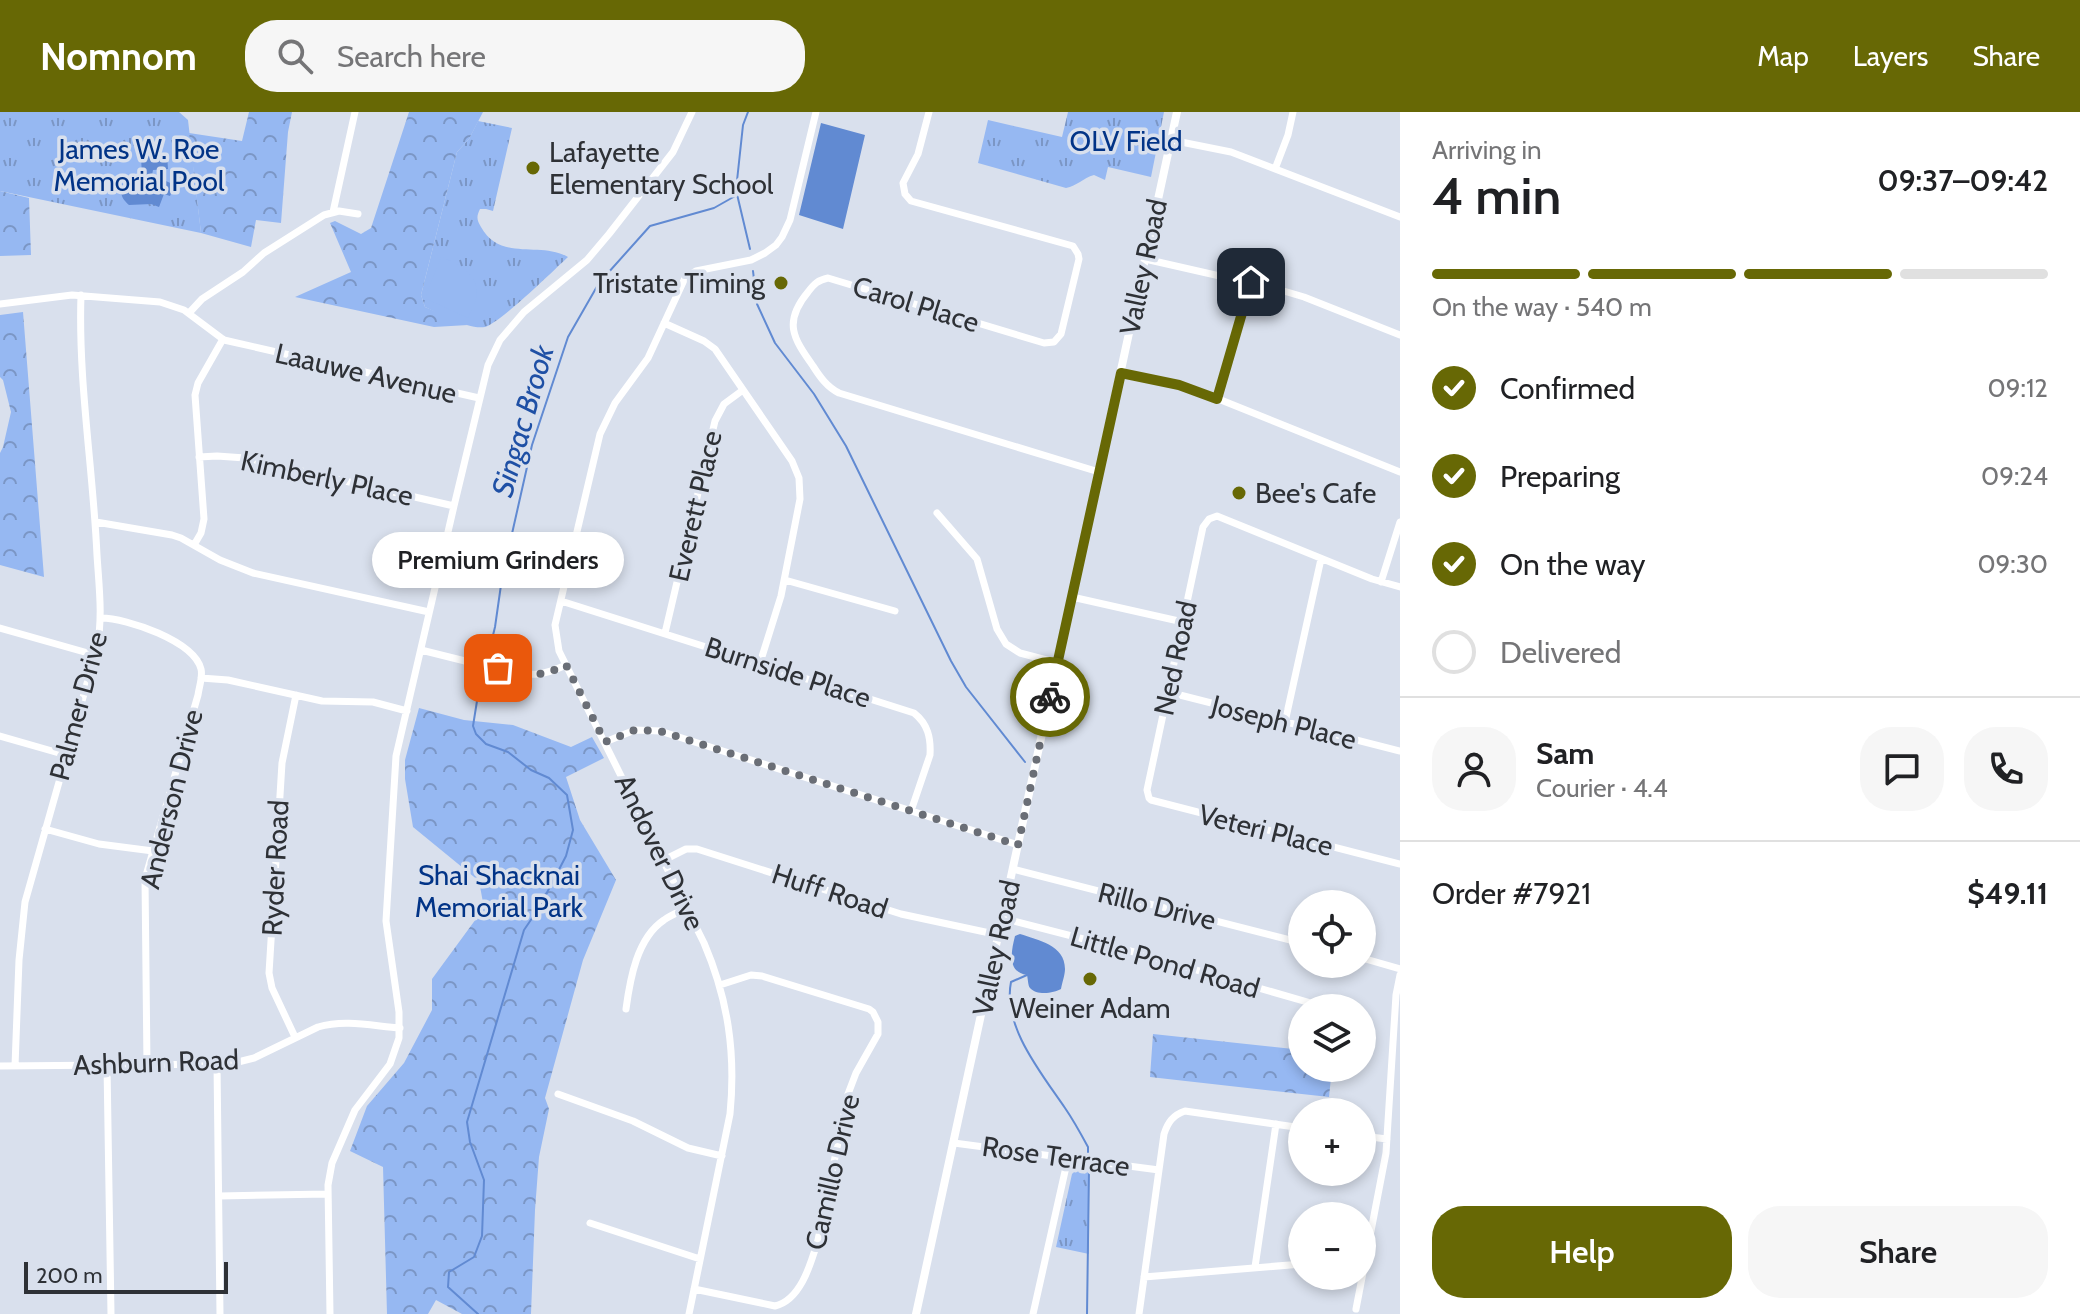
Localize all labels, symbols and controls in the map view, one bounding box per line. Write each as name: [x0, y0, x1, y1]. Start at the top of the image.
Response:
search box: [245, 20, 805, 92]
text: Nomnom: [40, 33, 197, 80]
icon: search: [273, 34, 317, 78]
text: Search here: [337, 38, 486, 75]
text: Map: [1757, 39, 1809, 73]
text: Layers: [1853, 39, 1928, 73]
text: Share: [1972, 39, 2040, 73]
park label: OLV Field: [1070, 124, 1182, 158]
park label: James W. Roe Memorial Pool: [54, 132, 225, 198]
text: Arriving in: [1432, 134, 1542, 166]
place label: Lafayette Elementary School: [549, 135, 774, 201]
marker: Lafayette Elementary School: [524, 159, 542, 177]
text: 09:37–09:42: [1878, 162, 2048, 199]
text: 4 min: [1432, 164, 1561, 227]
street label: Valley Road: [1112, 196, 1174, 338]
pin: [1217, 248, 1285, 316]
icon: home: [1229, 260, 1273, 304]
place label: Tristate Timing: [593, 266, 766, 300]
street label: Carol Place: [849, 269, 983, 339]
marker: Tristate Timing: [772, 274, 790, 292]
text: On the way · 540 m: [1432, 291, 1652, 323]
street label: Laauwe Avenue: [272, 336, 460, 410]
water label: Singac Brook: [483, 340, 562, 501]
icon: check: [1432, 366, 1476, 410]
text: Confirmed: [1500, 370, 1635, 407]
text: 09:12: [1988, 372, 2048, 404]
street label: Everett Place: [661, 427, 729, 585]
street label: Kimberly Place: [238, 443, 416, 513]
icon: check: [1432, 454, 1476, 498]
text: Preparing: [1500, 458, 1620, 495]
text: 09:24: [1981, 460, 2048, 492]
place label: Bee's Cafe: [1255, 476, 1376, 510]
marker: Bee's Cafe: [1230, 484, 1248, 502]
callout: Premium Grinders: [372, 532, 624, 588]
icon: check: [1432, 542, 1476, 586]
text: Premium Grinders: [397, 544, 599, 576]
text: On the way: [1500, 546, 1645, 583]
text: 09:30: [1977, 548, 2048, 580]
street label: Ned Road: [1146, 598, 1204, 718]
street label: Palmer Drive: [42, 628, 114, 784]
street label: Burnside Place: [701, 629, 875, 715]
pin: [464, 634, 532, 702]
text: Delivered: [1500, 634, 1621, 671]
icon: bag: [476, 646, 520, 690]
courier: [1010, 657, 1090, 737]
icon: bike: [1028, 675, 1072, 719]
street label: Joseph Place: [1207, 687, 1360, 756]
street label: Anderson Drive: [132, 706, 210, 892]
button: person: [1432, 727, 1516, 811]
button: chat: [1860, 727, 1944, 811]
button: phone: [1964, 727, 2048, 811]
text: Sam: [1536, 735, 1594, 772]
street label: Andover Drive: [608, 768, 712, 936]
text: Courier · 4.4: [1536, 772, 1668, 804]
street label: Veteri Place: [1195, 797, 1337, 863]
street label: Ryder Road: [254, 799, 296, 937]
street label: Huff Road: [768, 856, 892, 926]
park label: Shai Shacknai Memorial Park: [415, 858, 584, 924]
street label: Rillo Drive: [1095, 875, 1219, 937]
text: Order #7921: [1432, 875, 1591, 912]
text: $49.11: [1967, 875, 2048, 912]
street label: Valley Road: [965, 877, 1027, 1019]
map controls: [1288, 890, 1376, 1290]
button: locate: [1288, 890, 1376, 978]
street label: Little Pond Road: [1066, 919, 1264, 1005]
marker: Weiner Adam: [1081, 970, 1099, 988]
place label: Weiner Adam: [1009, 991, 1171, 1025]
button: layers: [1288, 994, 1376, 1082]
street label: Ashburn Road: [73, 1042, 239, 1082]
street label: Camillo Drive: [798, 1091, 866, 1253]
button: +: [1288, 1098, 1376, 1186]
street label: Rose Terrace: [980, 1129, 1132, 1183]
button: −: [1288, 1202, 1376, 1290]
button: Help: [1432, 1206, 1732, 1298]
button: Share: [1748, 1206, 2048, 1298]
scale bar: [24, 1258, 228, 1294]
text: 200 m: [36, 1262, 102, 1289]

